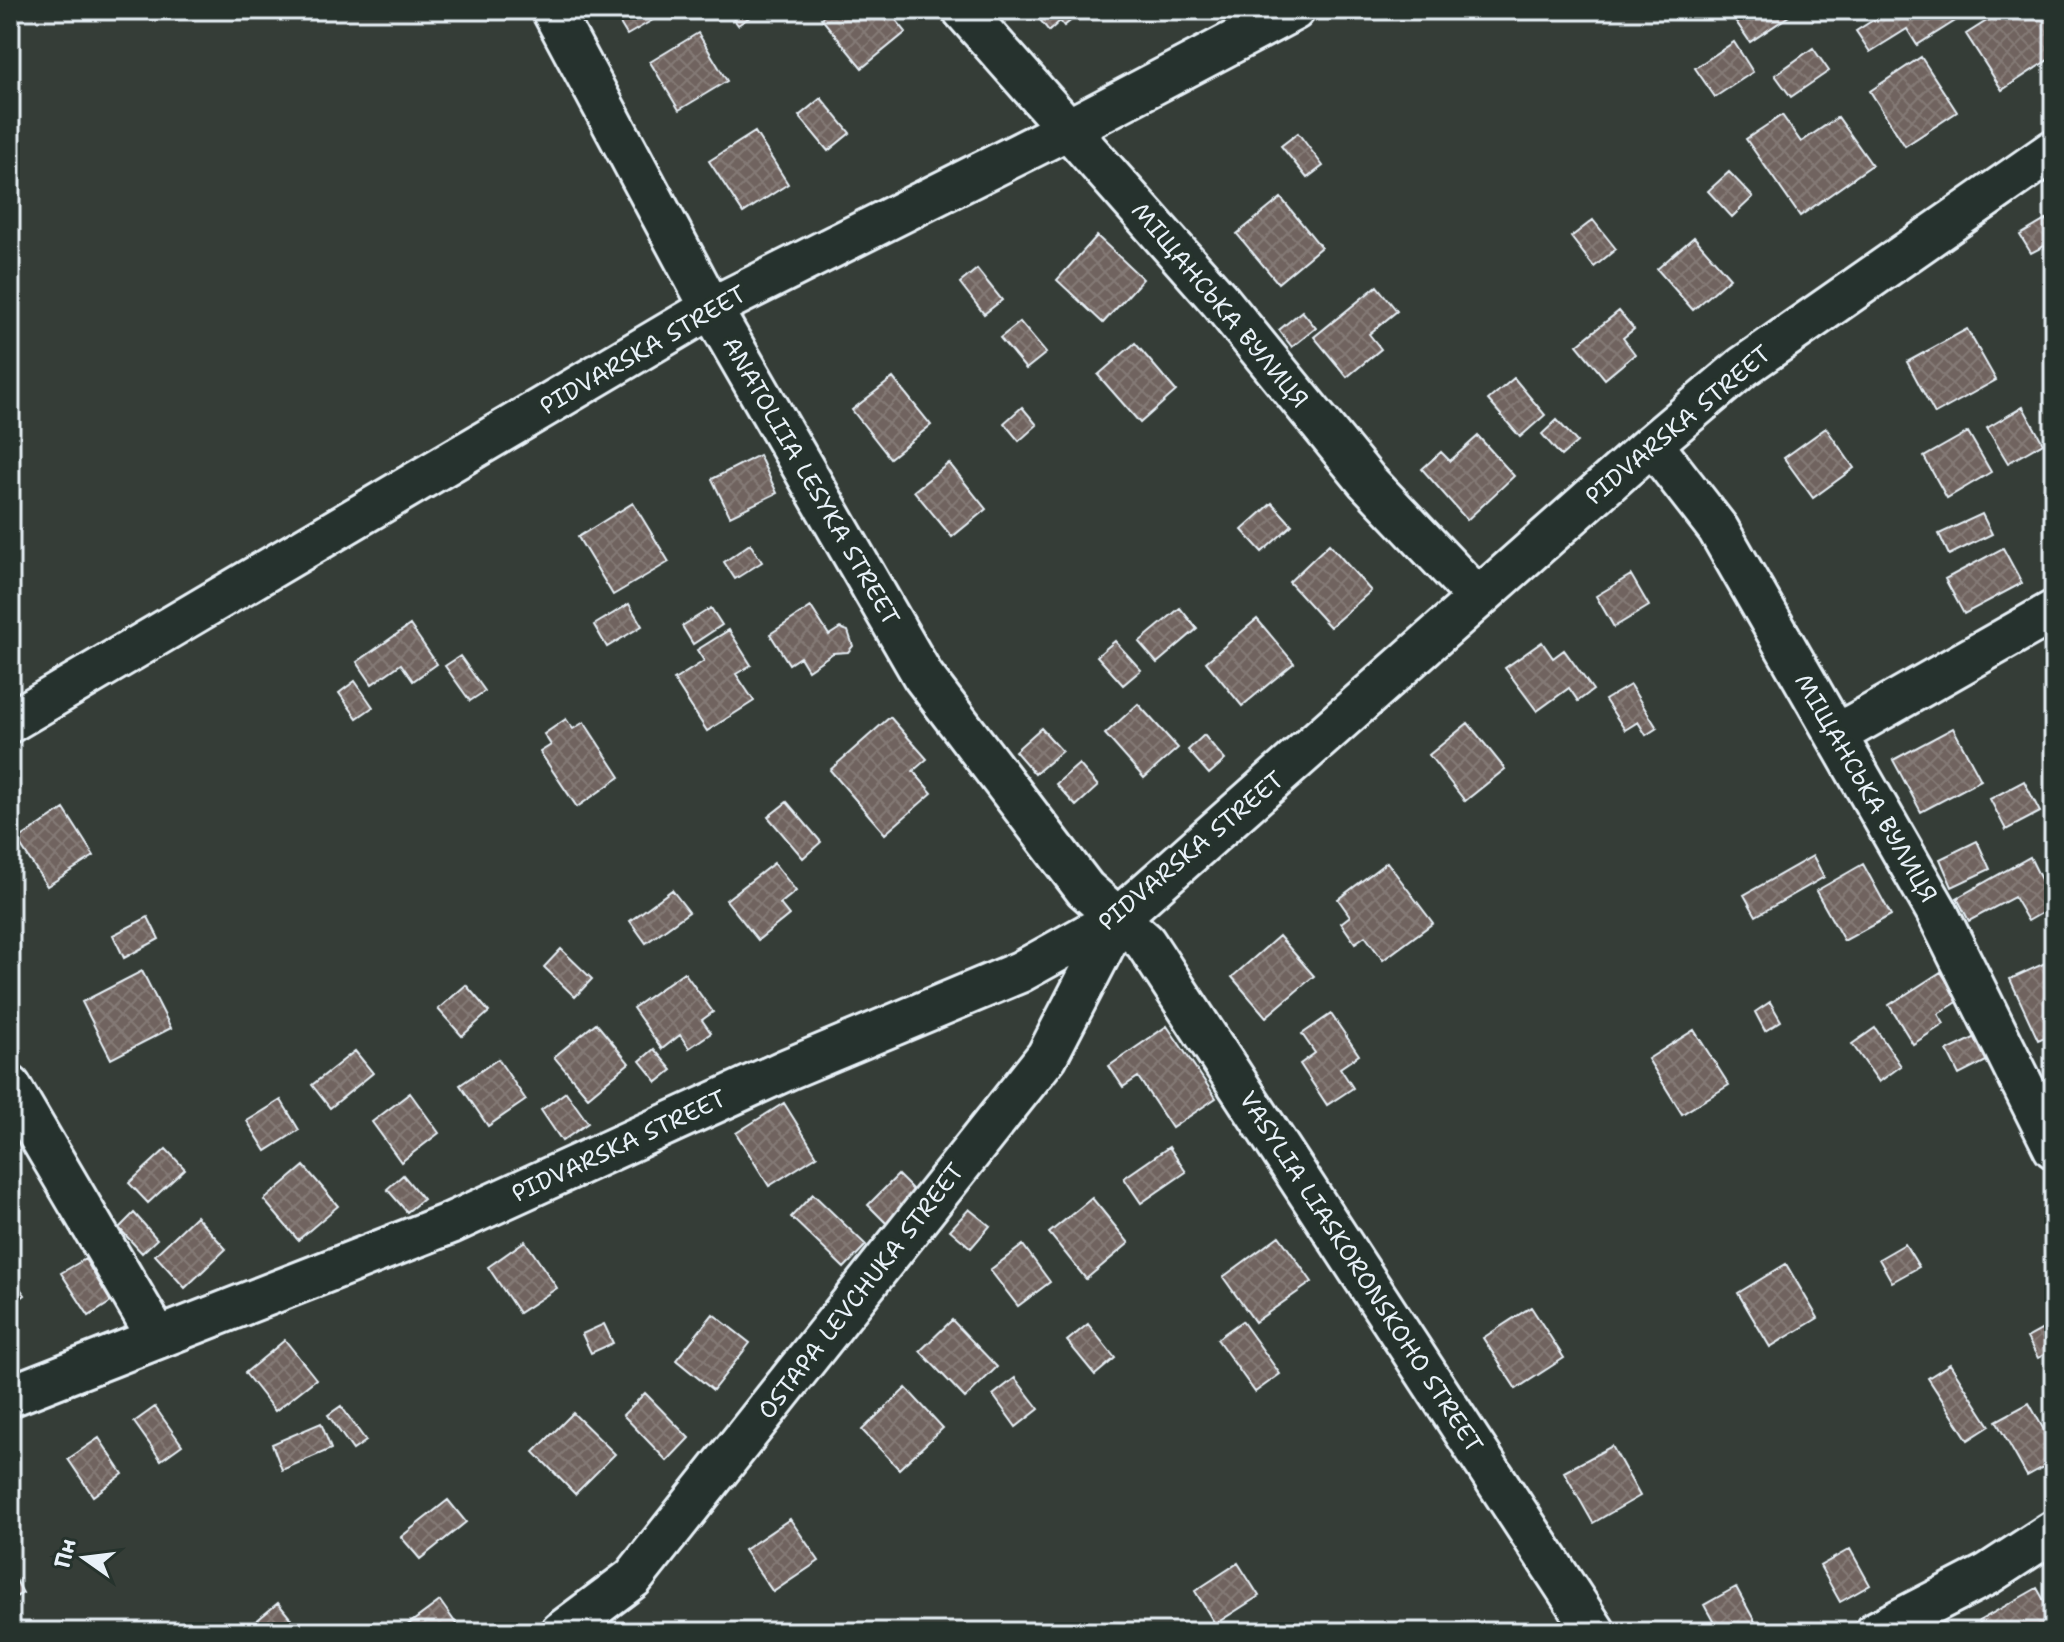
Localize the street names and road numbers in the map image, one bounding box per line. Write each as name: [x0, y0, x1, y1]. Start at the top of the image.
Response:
street label: МІЩАНСЬКА ВУЛИЦЯ: [1124, 195, 1316, 415]
street label: PIDVARSKA STREET: [534, 278, 752, 422]
street label: ANATOLIIA LESYKA STREET: [715, 331, 907, 631]
street label: PIDVARSKA STREET: [1578, 338, 1778, 512]
street label: МІЩАНСЬКА ВУЛИЦЯ: [1787, 668, 1945, 908]
street label: PIDVARSKA STREET: [1091, 764, 1291, 938]
street label: PIDVARSKA STREET: [507, 1082, 732, 1210]
street label: VASYLIA LIASKORONSKOHO STREET: [1232, 1085, 1490, 1459]
street label: OSTAPA LEVCHUKA STREET: [751, 1156, 971, 1426]

